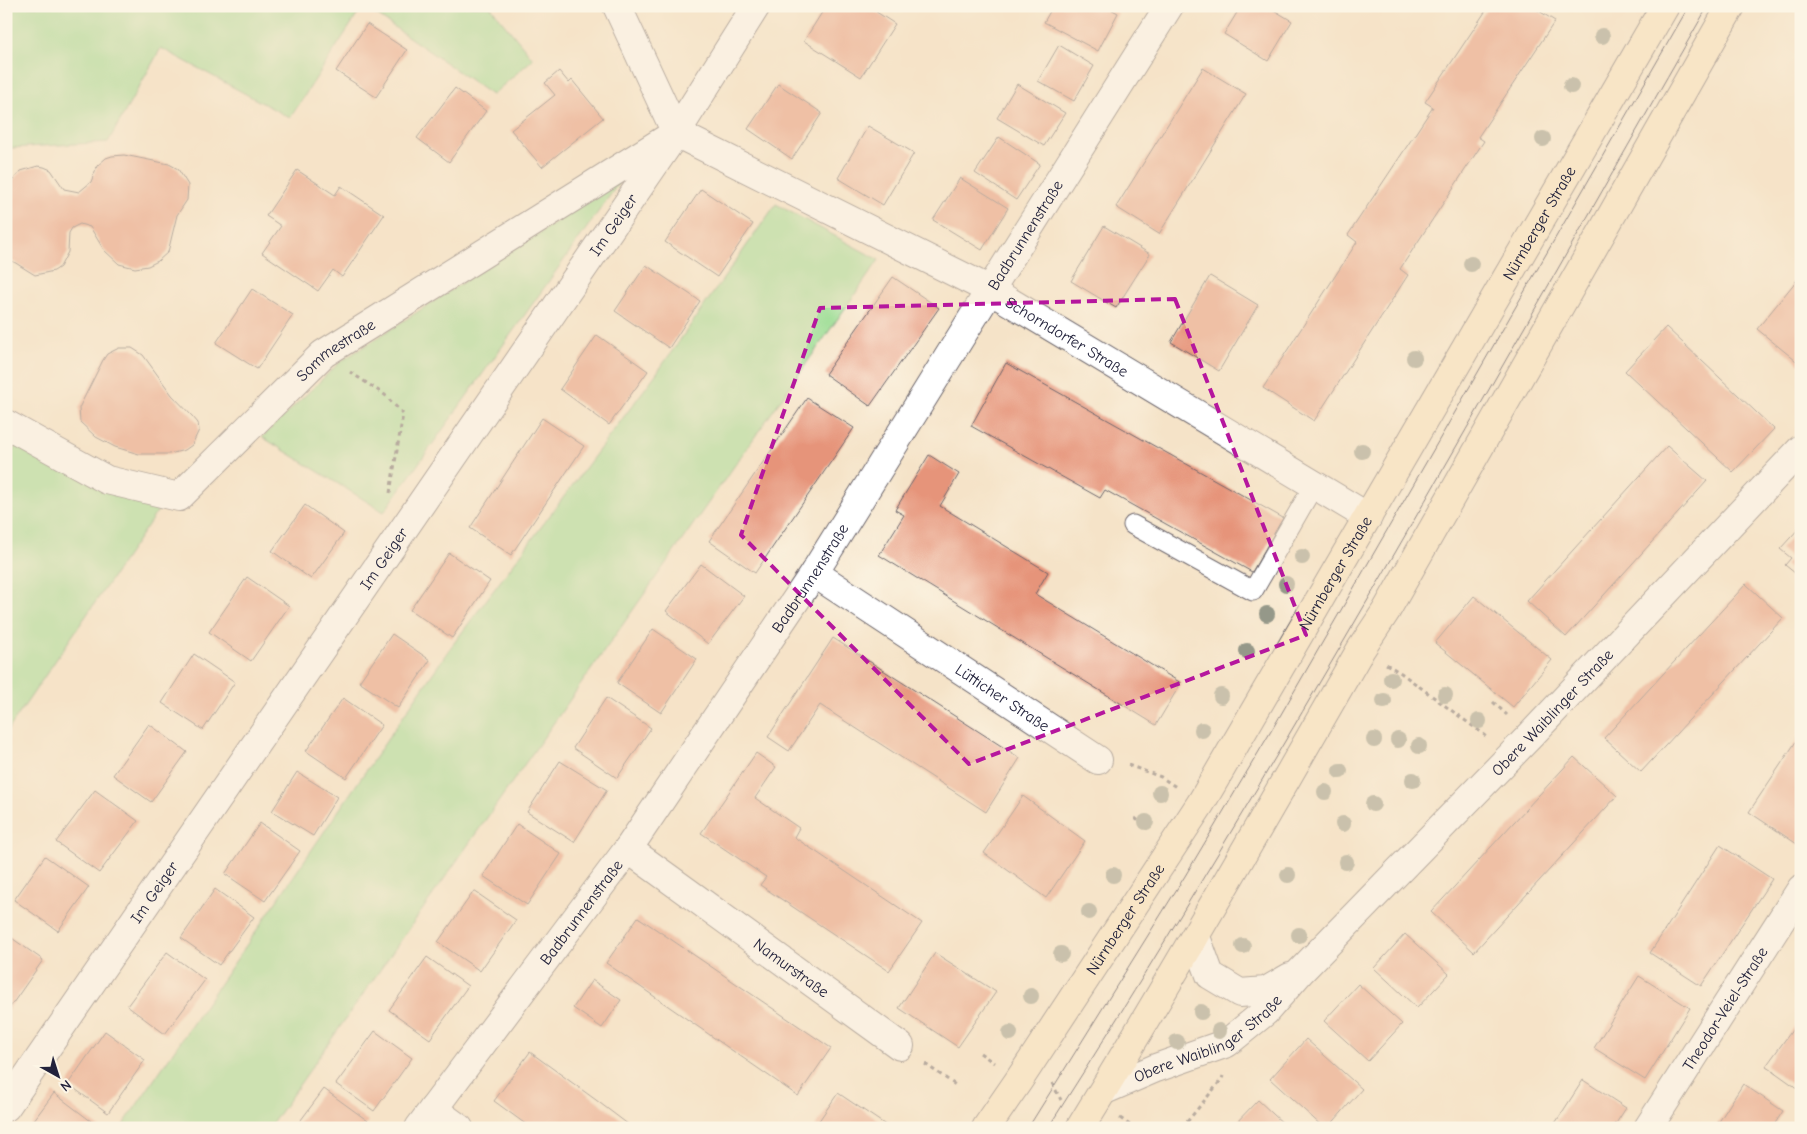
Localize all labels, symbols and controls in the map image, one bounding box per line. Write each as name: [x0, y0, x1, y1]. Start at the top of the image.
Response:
street label: Nürnberger Straße: [1499, 163, 1580, 284]
street label: Badbrunnenstraße: [984, 177, 1067, 294]
street label: Im Geiger: [586, 190, 642, 259]
street label: Schorndorfer Straße: [1002, 293, 1131, 381]
street label: Sommestraße: [293, 316, 379, 385]
street label: Nürnberger Straße: [1296, 513, 1376, 634]
street label: Badbrunnenstraße: [768, 521, 852, 636]
street label: Im Geiger: [357, 524, 412, 593]
street label: Obere Waiblinger Straße: [1488, 646, 1617, 780]
street label: Lütticher Straße: [952, 661, 1053, 736]
street label: Badbrunnenstraße: [537, 857, 627, 968]
street label: Im Geiger: [127, 858, 183, 927]
street label: Nürnberger Straße: [1083, 861, 1169, 978]
street label: Namurstraße: [750, 935, 832, 1002]
street label: Theodor-Veiel-Straße: [1679, 944, 1772, 1074]
street label: Obere Waiblinger Straße: [1131, 992, 1286, 1087]
north arrow: [32, 1052, 82, 1102]
text: N: [57, 1076, 75, 1095]

